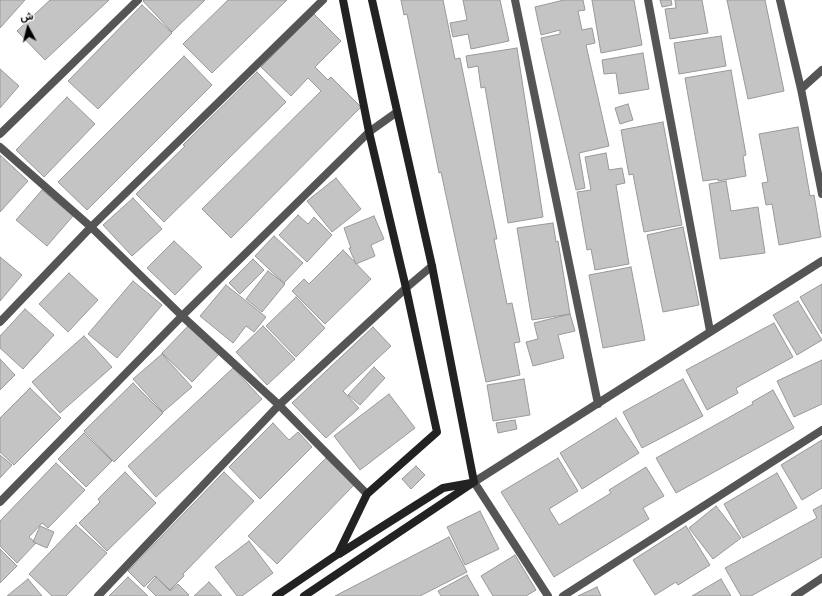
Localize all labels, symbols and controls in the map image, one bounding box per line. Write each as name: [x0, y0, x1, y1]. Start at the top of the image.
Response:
north arrow: [8, 8, 48, 48]
text: ش: [19, 8, 34, 24]

